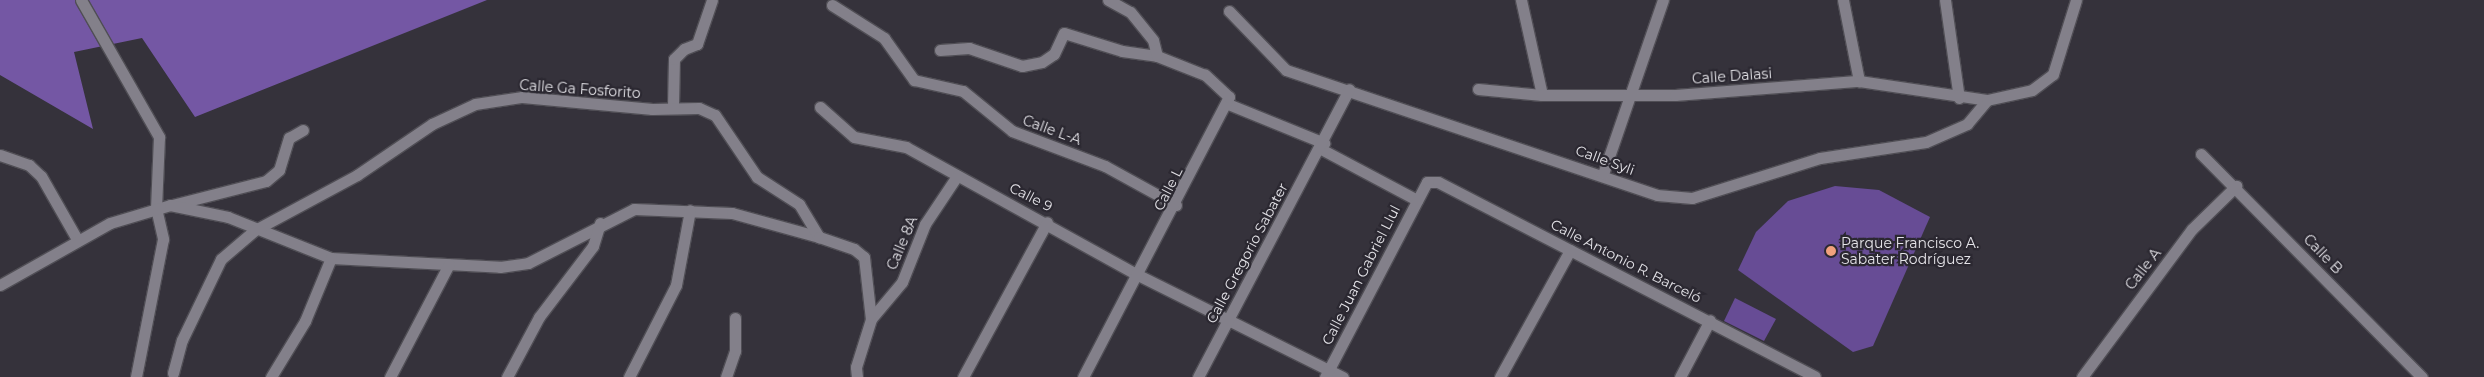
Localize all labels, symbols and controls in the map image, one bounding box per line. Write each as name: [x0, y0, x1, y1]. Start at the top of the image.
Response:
street label: Calle Dalasi: [1691, 65, 1773, 87]
street label: Calle Ga Fosforito: [519, 76, 641, 102]
street label: Calle L-A: [1020, 112, 1084, 148]
street label: Calle Syli: [1573, 142, 1637, 178]
street label: Calle L: [1150, 165, 1186, 213]
street label: Calle 9: [1007, 179, 1055, 215]
street label: Calle Gregorio Sabater: [1203, 180, 1291, 326]
street label: Calle Juan Gabriel Llul: [1318, 202, 1404, 348]
street label: Calle 8A: [883, 214, 921, 272]
street label: Calle Antonio R. Barceló: [1548, 216, 1704, 306]
street label: Calle B: [2300, 231, 2346, 277]
place label: Parque Francisco A. Sabater Rodríguez: [1841, 235, 1979, 268]
marker: Parque Francisco A. Sabater Rodríguez: [1825, 245, 1837, 257]
street label: Calle A: [2122, 245, 2164, 293]

